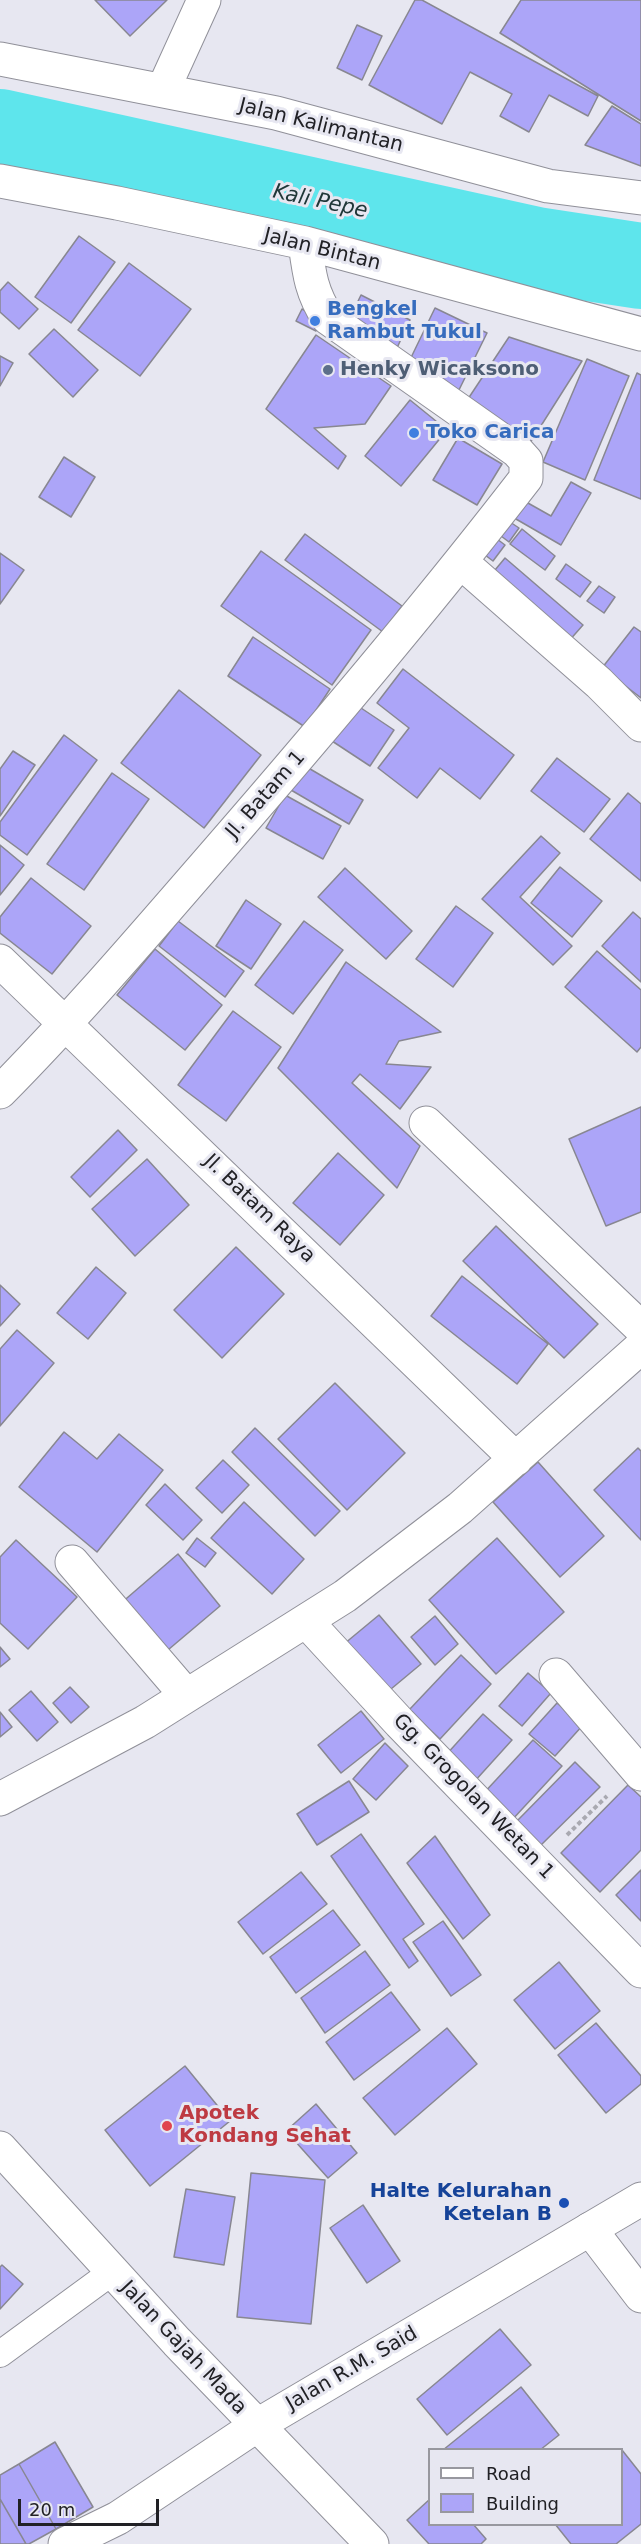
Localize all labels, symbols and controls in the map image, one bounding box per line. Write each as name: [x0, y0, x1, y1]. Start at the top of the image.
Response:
street label: Jalan Kalimantan: [236, 94, 406, 158]
water label: Kali Pepe: [270, 180, 370, 224]
street label: Jalan Bintan: [261, 224, 383, 276]
place label: Bengkel Rambut Tukul: [327, 298, 482, 345]
marker: Bengkel Rambut Tukul: [308, 314, 322, 328]
place label: Henky Wicaksono: [340, 358, 539, 382]
marker: Henky Wicaksono: [321, 363, 335, 377]
place label: Toko Carica: [426, 421, 554, 445]
marker: Toko Carica: [407, 426, 421, 440]
street label: Jl. Batam 1: [221, 746, 311, 844]
street label: Jl. Batam Raya: [198, 1150, 320, 1268]
street label: Gg. Grogolan Wetan 1: [388, 1709, 558, 1885]
place label: Apotek Kondang Sehat: [179, 2102, 351, 2149]
marker: Apotek Kondang Sehat: [160, 2119, 174, 2133]
place label: Halte Kelurahan Ketelan B: [370, 2180, 552, 2227]
marker: Halte Kelurahan Ketelan B: [557, 2196, 571, 2210]
street label: Jalan Gajah Mada: [115, 2276, 251, 2420]
street label: Jalan R.M. Said: [282, 2322, 422, 2416]
legend: [428, 2448, 623, 2526]
text: Road: [486, 2463, 531, 2484]
scale bar: [21, 2487, 162, 2525]
text: Building: [486, 2493, 559, 2514]
text: 20 m: [29, 2499, 75, 2520]

